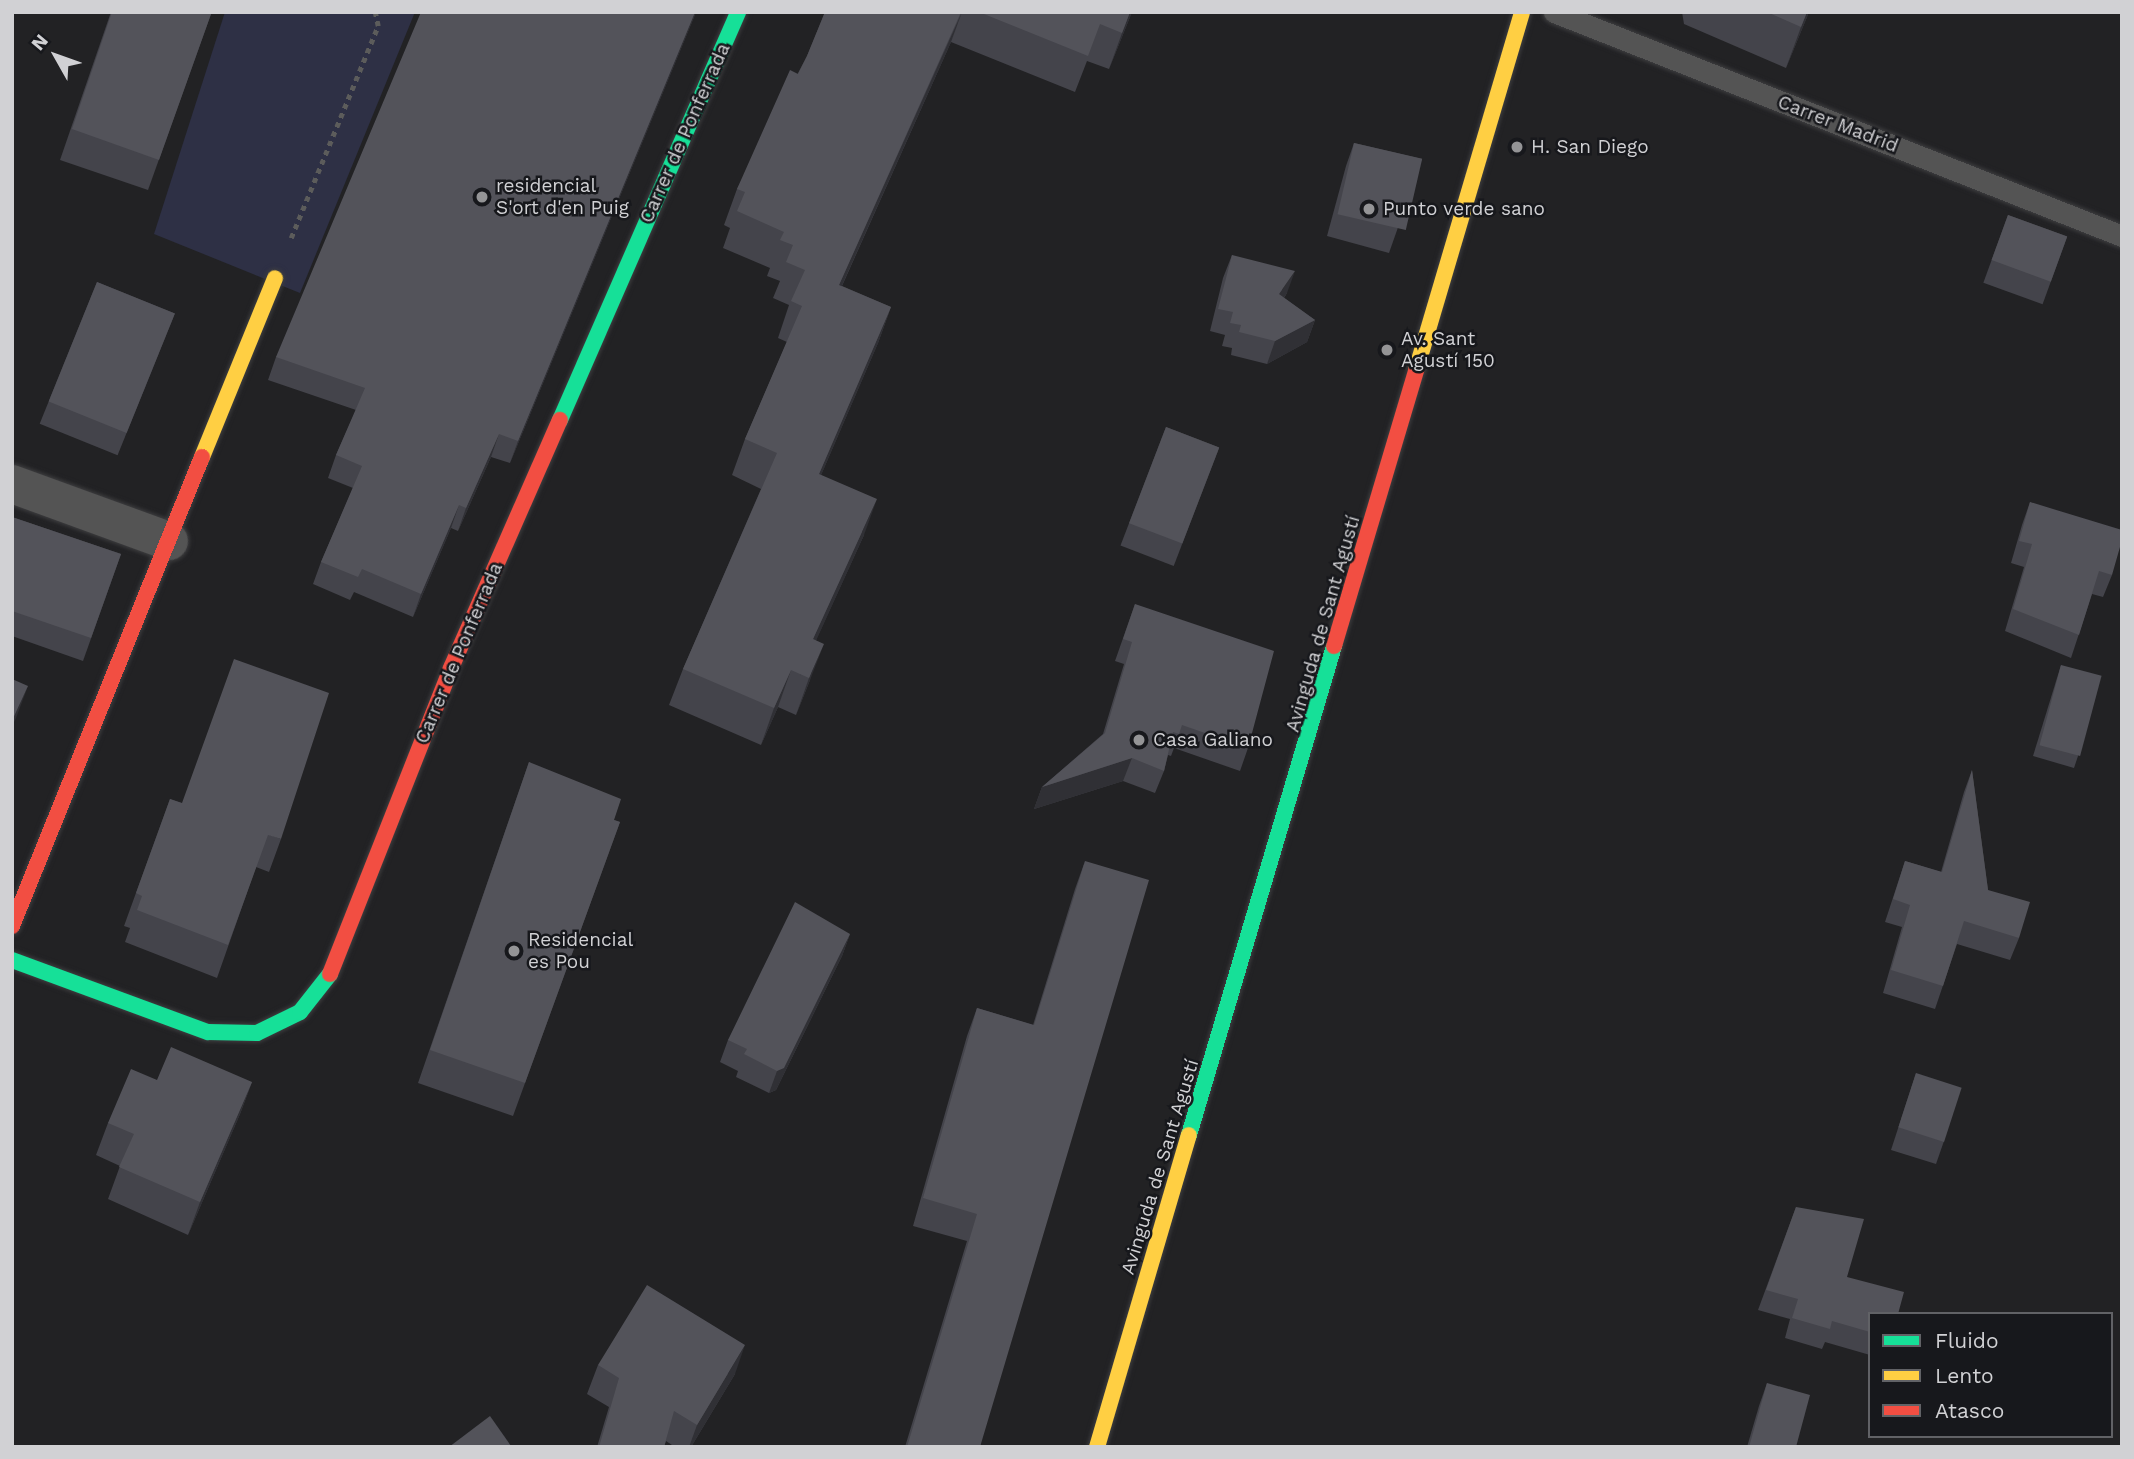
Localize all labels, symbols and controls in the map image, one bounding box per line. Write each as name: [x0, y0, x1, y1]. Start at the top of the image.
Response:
north arrow: [21, 21, 91, 91]
text: N: [26, 29, 53, 55]
street label: Carrer de Ponferrada: [635, 39, 735, 227]
street label: Carrer Madrid: [1774, 90, 1902, 158]
place label: H. San Diego: [1531, 136, 1649, 158]
marker: H. San Diego: [1509, 139, 1525, 155]
place label: residencial S'ort d'en Puig: [496, 175, 629, 219]
marker: residencial S'ort d'en Puig: [474, 189, 490, 205]
place label: Punto verde sano: [1383, 198, 1545, 220]
marker: Punto verde sano: [1361, 201, 1377, 217]
place label: Av. Sant Agustí 150: [1401, 328, 1495, 372]
marker: Av. Sant Agustí 150: [1379, 342, 1395, 358]
street label: Avinguda de Sant Agustí: [1281, 513, 1365, 735]
street label: Carrer de Ponferrada: [410, 559, 508, 747]
place label: Casa Galiano: [1153, 729, 1273, 751]
marker: Casa Galiano: [1131, 732, 1147, 748]
place label: Residencial es Pou: [528, 929, 633, 973]
marker: Residencial es Pou: [506, 943, 522, 959]
street label: Avinguda de Sant Agustí: [1116, 1056, 1204, 1278]
legend: [1868, 1312, 2113, 1438]
text: Fluido: [1935, 1328, 1999, 1353]
text: Lento: [1935, 1363, 1994, 1388]
text: Atasco: [1935, 1398, 2004, 1423]

